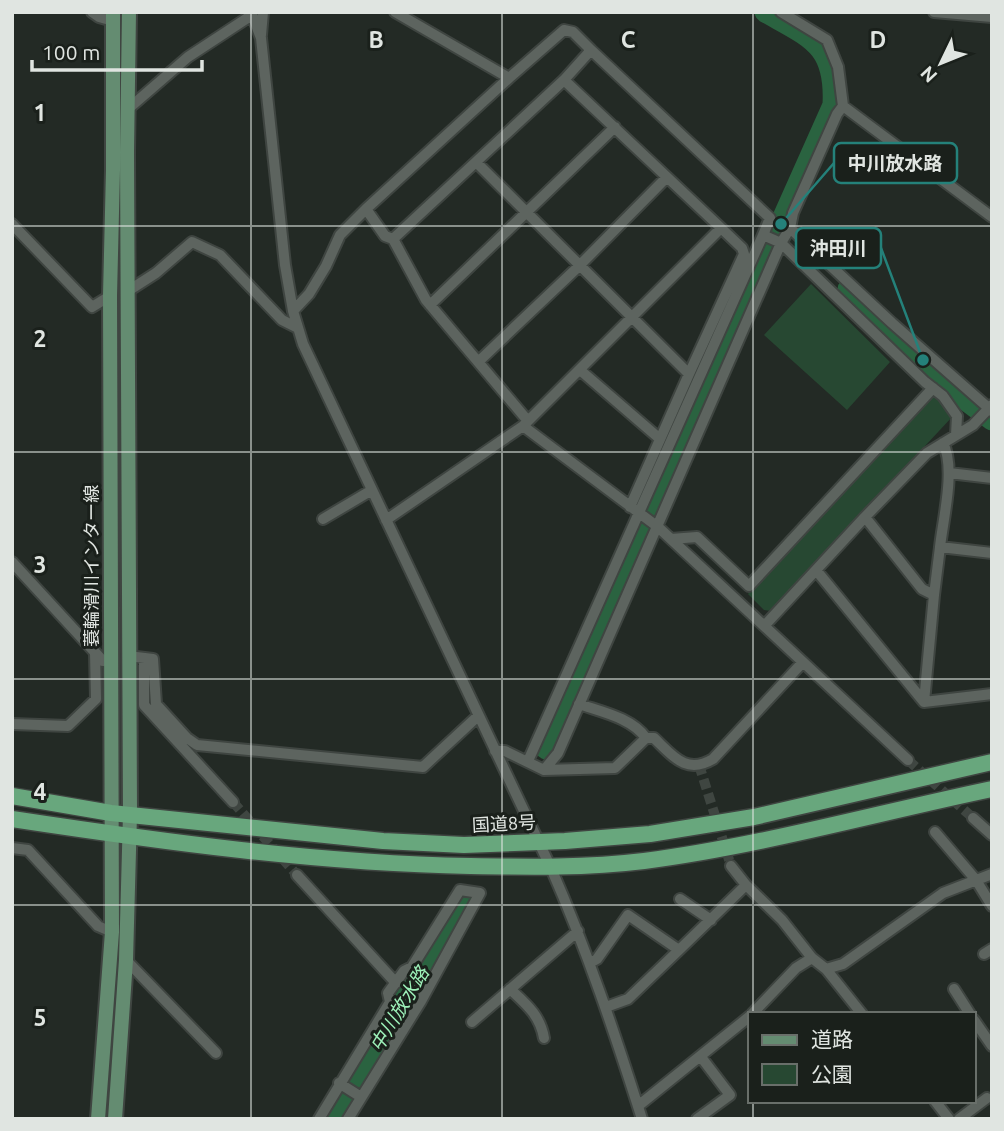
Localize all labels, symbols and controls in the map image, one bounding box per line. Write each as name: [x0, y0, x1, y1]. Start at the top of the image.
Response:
text: B: [368, 27, 384, 52]
text: C: [621, 27, 636, 52]
text: D: [870, 27, 886, 52]
scale bar: [32, 28, 201, 72]
north arrow: [906, 28, 976, 98]
text: 100 m: [42, 40, 100, 64]
text: N: [916, 62, 941, 87]
text: 1: [34, 100, 46, 125]
callout: 中川放水路: [834, 143, 957, 183]
text: 中川放水路: [847, 152, 943, 174]
callout: 沖田川: [796, 228, 881, 268]
text: 沖田川: [809, 237, 867, 259]
text: 2: [34, 326, 46, 351]
street label: 蓑輪滑川インター線: [81, 485, 101, 647]
text: 3: [34, 552, 46, 577]
text: 4: [34, 779, 47, 804]
street label: 国道8号: [471, 811, 537, 835]
water label: 中川放水路: [365, 961, 434, 1055]
text: 5: [34, 1005, 46, 1030]
legend: [748, 1012, 976, 1103]
text: 道路: [811, 1027, 853, 1051]
text: 公園: [811, 1062, 853, 1086]

